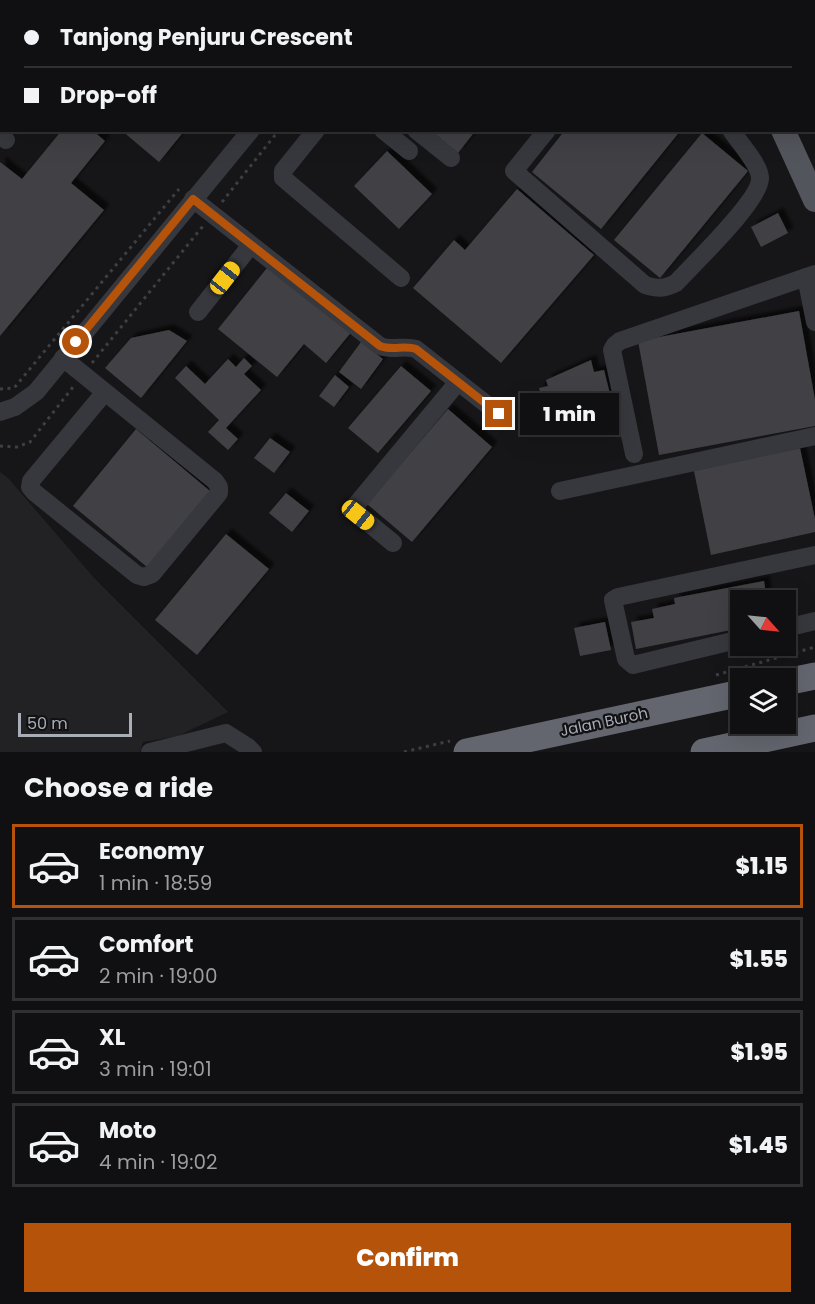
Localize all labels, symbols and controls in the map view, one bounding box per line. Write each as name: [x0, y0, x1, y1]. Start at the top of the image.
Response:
text: Tanjong Penjuru Crescent: [60, 22, 353, 53]
text: Drop-off: [60, 80, 157, 111]
car: [207, 258, 243, 298]
route start: [62, 328, 89, 355]
callout: 1 min: [520, 393, 619, 435]
route end: [485, 400, 512, 427]
text: 1 min: [543, 400, 596, 428]
car: [338, 497, 378, 533]
north arrow: [730, 590, 796, 656]
map controls: [730, 590, 796, 734]
button: layers: [730, 668, 796, 734]
street label: Jalan Buroh: [558, 702, 650, 741]
scale bar: [18, 710, 132, 738]
text: 50 m: [27, 712, 68, 735]
text: Choose a ride: [24, 769, 213, 806]
text: Economy: [99, 836, 204, 867]
icon: car: [27, 839, 81, 893]
text: $1.15: [735, 851, 788, 882]
text: 1 min · 18:59: [99, 869, 212, 897]
text: Comfort: [99, 929, 193, 960]
icon: car: [27, 932, 81, 986]
text: $1.55: [730, 944, 788, 975]
text: 2 min · 19:00: [99, 962, 217, 990]
text: XL: [99, 1022, 125, 1053]
icon: car: [27, 1025, 81, 1079]
text: $1.95: [731, 1037, 788, 1068]
text: 3 min · 19:01: [99, 1055, 212, 1083]
text: Moto: [99, 1115, 156, 1146]
icon: car: [27, 1118, 81, 1172]
text: $1.45: [729, 1130, 788, 1161]
text: 4 min · 19:02: [99, 1148, 217, 1176]
button: Confirm: [24, 1223, 791, 1292]

